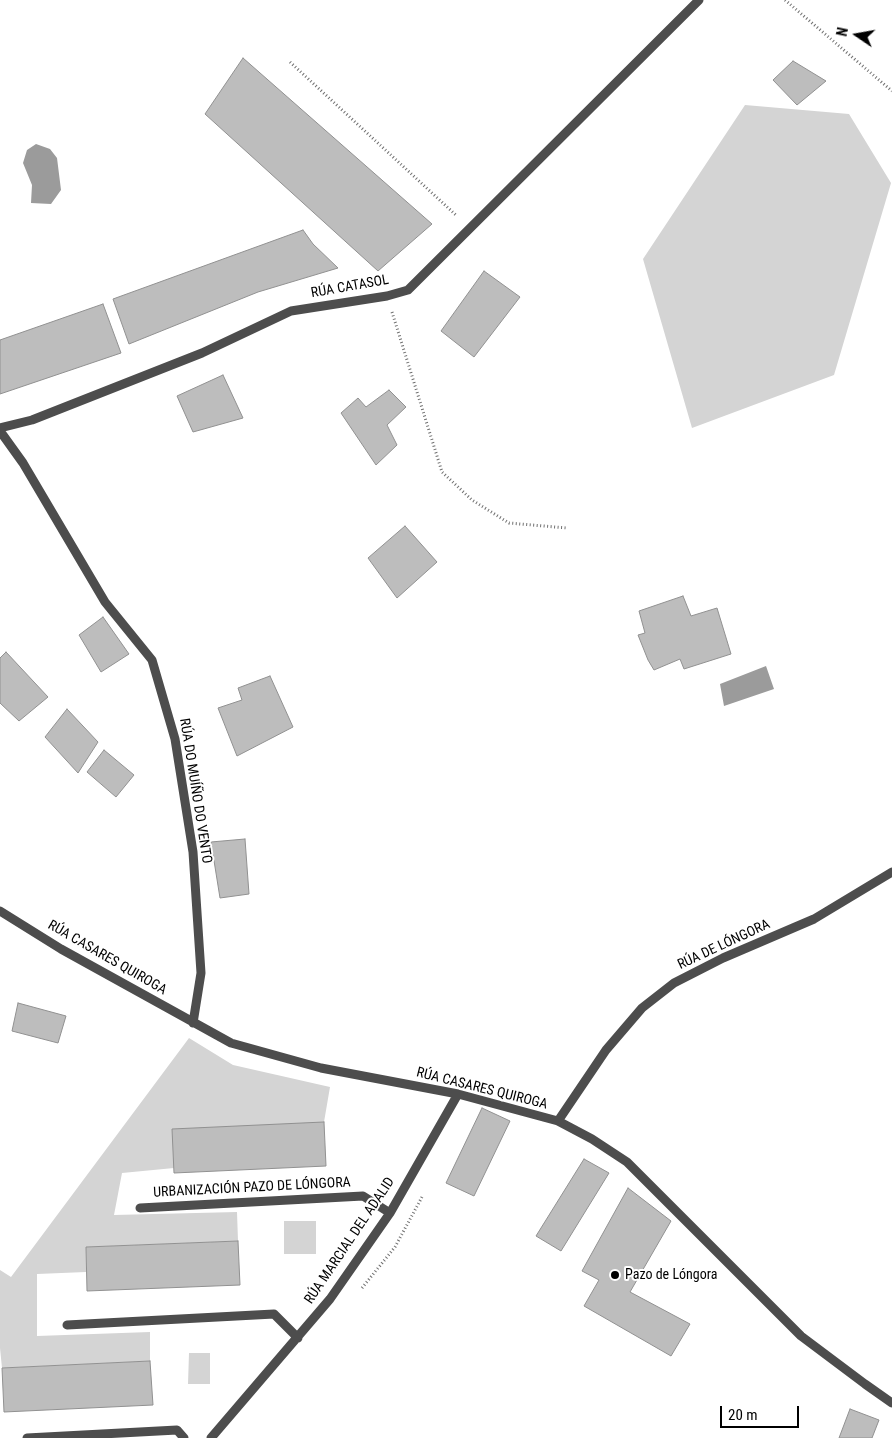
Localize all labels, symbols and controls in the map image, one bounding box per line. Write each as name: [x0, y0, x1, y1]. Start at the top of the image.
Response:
north arrow: [832, 10, 882, 60]
text: N: [834, 26, 851, 38]
street label: RÚA CATASOL: [310, 272, 390, 302]
street label: RÚA DO MUÍÑO DO VENTO: [175, 717, 215, 865]
street label: RÚA DE LÓNGORA: [675, 916, 773, 974]
street label: RÚA CASARES QUIROGA: [45, 917, 169, 999]
street label: RÚA CASARES QUIROGA: [415, 1065, 549, 1113]
street label: URBANIZACIÓN PAZO DE LÓNGORA: [153, 1174, 351, 1202]
street label: RÚA MARCIAL DEL ADALID: [301, 1174, 399, 1308]
place label: Pazo de Lóngora: [625, 1267, 717, 1283]
marker: Pazo de Lóngora: [609, 1269, 621, 1281]
scale bar: [722, 1396, 801, 1428]
text: 20 m: [728, 1406, 758, 1424]

